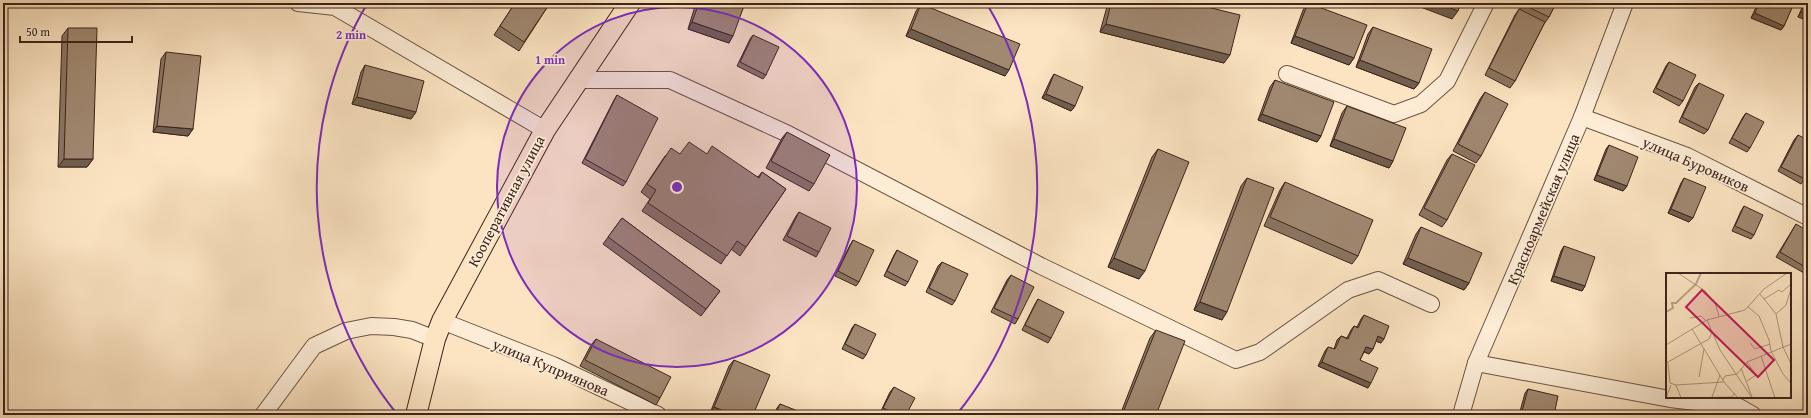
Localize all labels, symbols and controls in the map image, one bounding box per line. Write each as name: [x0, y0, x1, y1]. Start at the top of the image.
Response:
scale bar: [20, 18, 132, 44]
text: 50 m: [26, 23, 50, 40]
text: 2 min: [336, 26, 366, 43]
text: 1 min: [535, 51, 565, 68]
street label: Красноармейская улица: [1502, 129, 1585, 288]
street label: Кооперативная улица: [462, 131, 550, 270]
street label: улица Буровиков: [1638, 131, 1753, 197]
centre of rings: [670, 180, 684, 194]
inset map: [1666, 273, 1791, 398]
street label: улица Куприянова: [489, 333, 613, 401]

